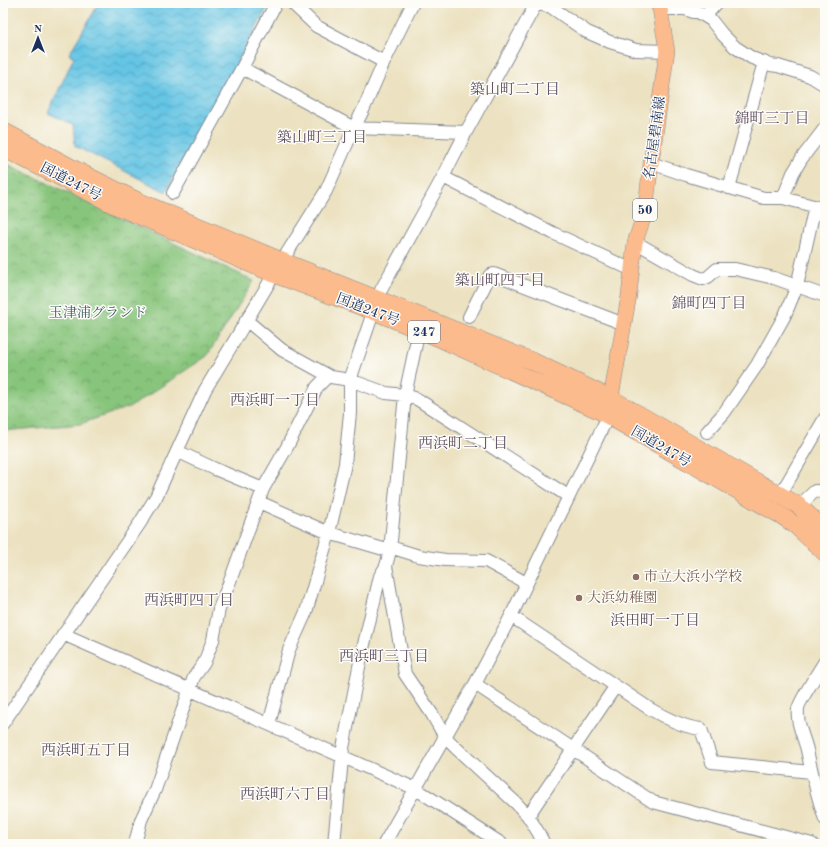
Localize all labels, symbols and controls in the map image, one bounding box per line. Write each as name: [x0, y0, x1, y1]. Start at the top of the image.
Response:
north arrow: [18, 18, 58, 58]
text: N: [34, 24, 43, 35]
district label: 築山町二丁目: [470, 81, 560, 98]
street label: 名古屋碧南線: [641, 95, 668, 181]
district label: 錦町三丁目: [734, 110, 810, 127]
district label: 築山町三丁目: [277, 129, 367, 146]
street label: 国道247号: [38, 160, 104, 203]
road number: 50: [633, 199, 657, 221]
district label: 築山町四丁目: [455, 272, 545, 289]
street label: 国道247号: [335, 291, 402, 328]
district label: 錦町四丁目: [671, 295, 747, 312]
park label: 玉津浦グランド: [49, 305, 147, 320]
road number: 247: [408, 321, 440, 343]
district label: 西浜町一丁目: [230, 392, 320, 409]
street label: 国道247号: [629, 423, 694, 470]
district label: 西浜町二丁目: [418, 435, 508, 452]
place label: 市立大浜小学校: [644, 569, 742, 584]
marker: 市立大浜小学校: [631, 572, 641, 582]
place label: 大浜幼稚園: [587, 590, 657, 605]
district label: 西浜町四丁目: [144, 592, 234, 609]
marker: 大浜幼稚園: [574, 593, 584, 603]
district label: 浜田町一丁目: [610, 612, 700, 629]
district label: 西浜町三丁目: [339, 648, 429, 665]
district label: 西浜町五丁目: [41, 742, 131, 759]
district label: 西浜町六丁目: [240, 786, 330, 803]

